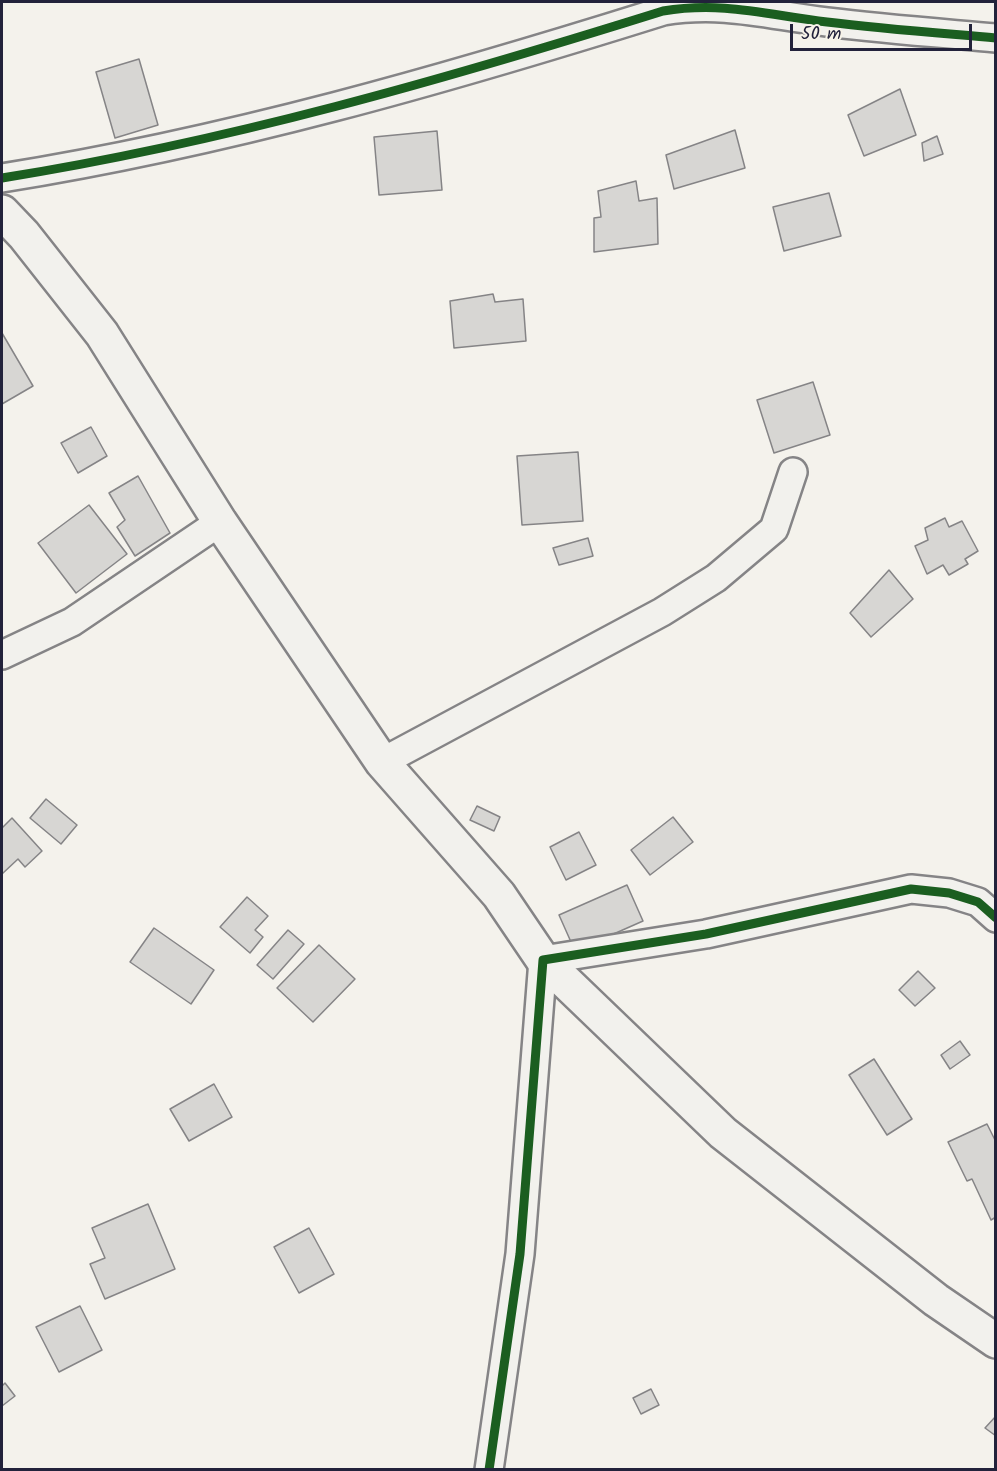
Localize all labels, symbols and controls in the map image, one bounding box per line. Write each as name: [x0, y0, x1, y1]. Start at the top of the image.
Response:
scale bar: [793, 12, 974, 50]
text: 50 m: [801, 20, 841, 49]

